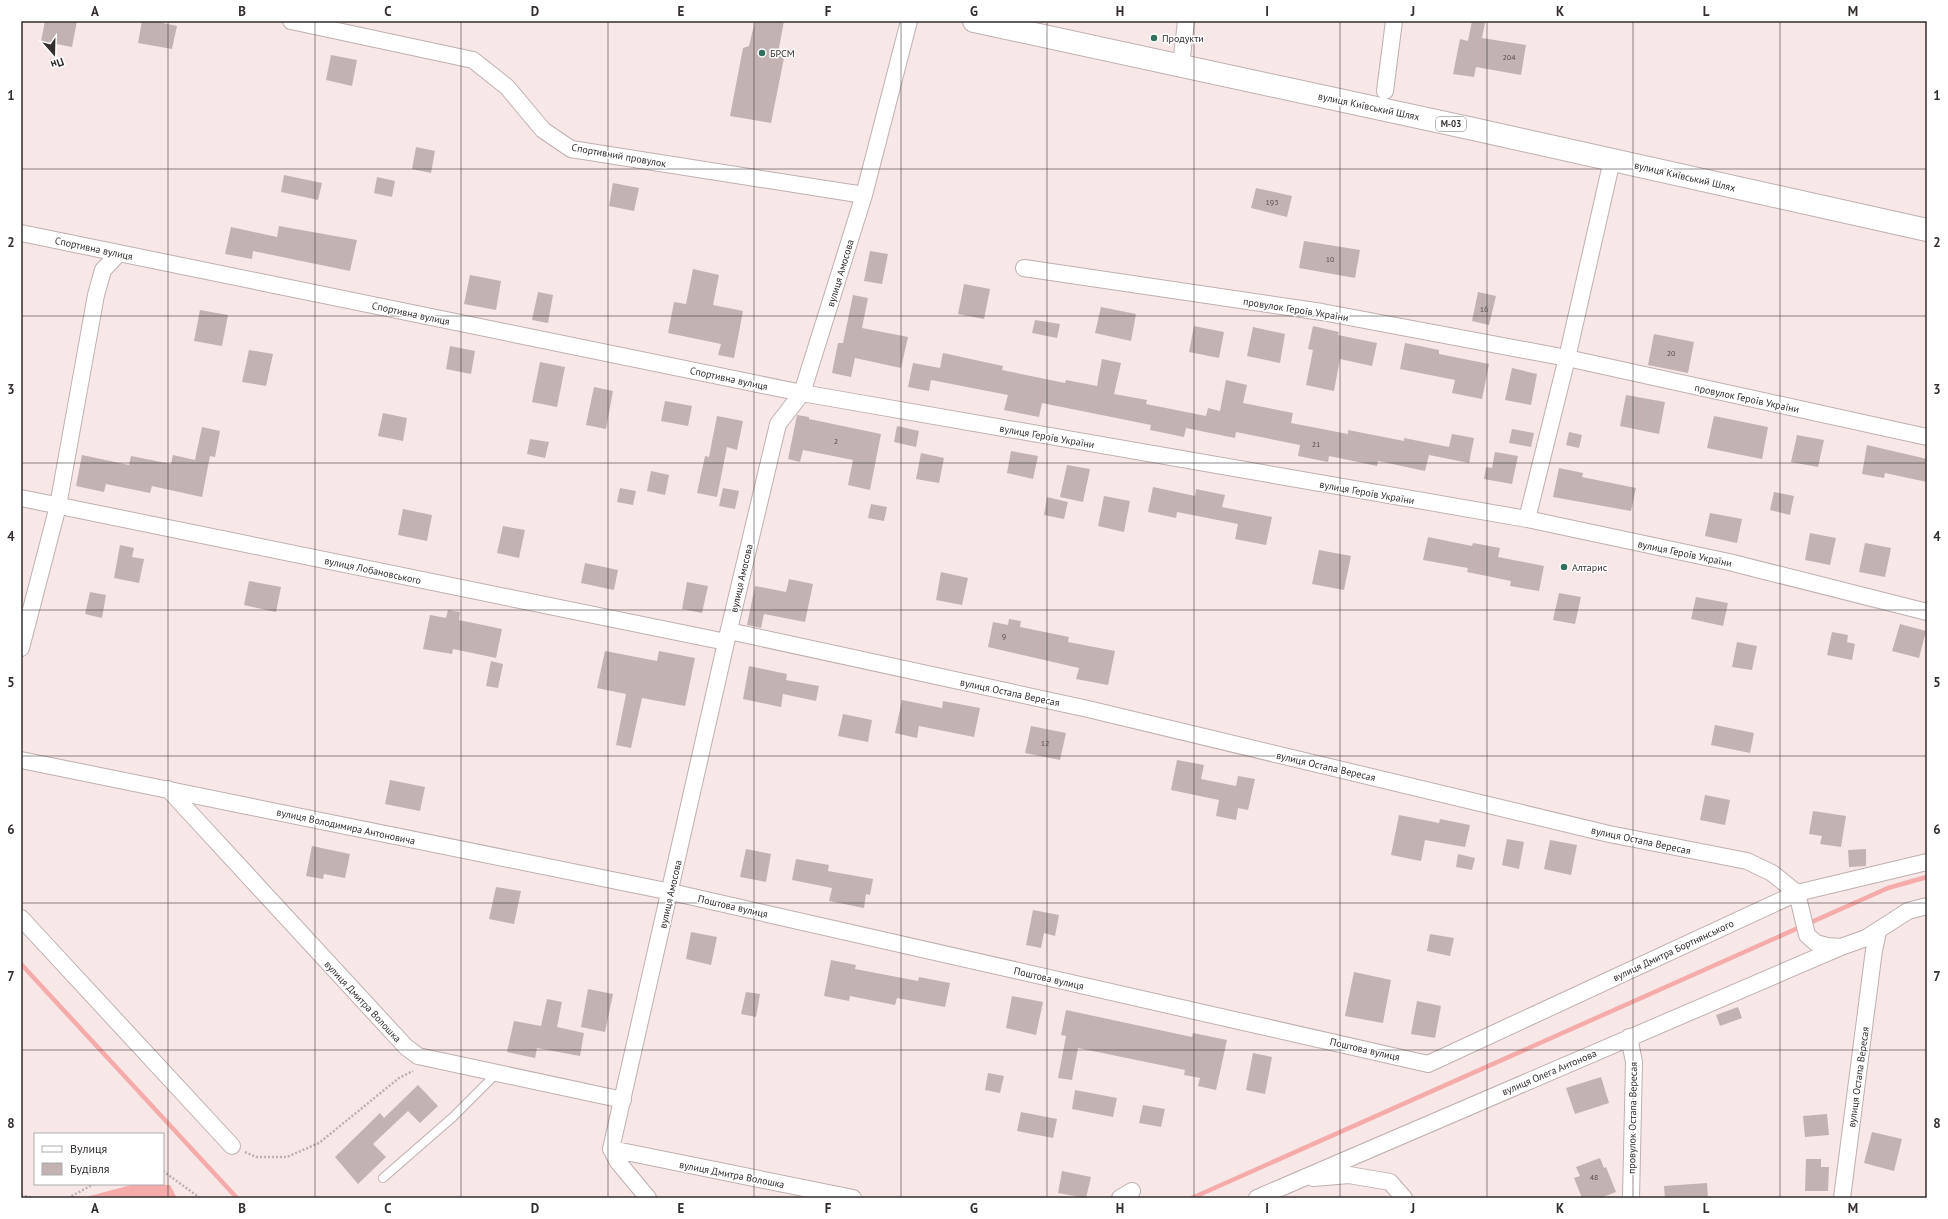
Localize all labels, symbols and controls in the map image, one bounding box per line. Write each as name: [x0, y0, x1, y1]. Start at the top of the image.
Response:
text: A: [91, 3, 99, 20]
text: B: [238, 3, 246, 20]
text: C: [384, 3, 392, 20]
text: D: [531, 3, 539, 20]
text: E: [678, 3, 685, 20]
text: F: [825, 3, 832, 20]
text: G: [970, 3, 978, 20]
text: H: [1116, 3, 1124, 20]
text: I: [1265, 3, 1269, 20]
text: J: [1410, 3, 1415, 20]
text: K: [1556, 3, 1564, 20]
text: L: [1703, 3, 1710, 20]
text: M: [1848, 3, 1858, 20]
place label: Продукти: [1162, 32, 1204, 45]
marker: Продукти: [1149, 33, 1159, 43]
north arrow: [34, 34, 74, 74]
place label: БРСМ: [770, 47, 795, 60]
marker: БРСМ: [757, 48, 767, 58]
house number: 204: [1502, 52, 1516, 62]
text: Пн: [49, 55, 66, 72]
text: 1: [7, 87, 15, 104]
text: 1: [1933, 87, 1941, 104]
street label: вулиця Київський Шлях: [1317, 89, 1421, 124]
road number: М-03: [1436, 117, 1466, 131]
street label: Спортивний провулок: [571, 141, 667, 170]
street label: вулиця Київський Шлях: [1633, 159, 1737, 194]
house number: 193: [1265, 197, 1279, 207]
text: 2: [7, 234, 15, 251]
street label: Спортивна вулиця: [54, 234, 134, 263]
text: 2: [1933, 234, 1941, 251]
street label: вулиця Амосова: [824, 238, 857, 308]
house number: 10: [1326, 254, 1335, 264]
street label: провулок Героїв України: [1242, 295, 1350, 324]
street label: Спортивна вулиця: [371, 299, 451, 328]
house number: 16: [1480, 304, 1488, 314]
house number: 20: [1667, 348, 1676, 358]
street label: Спортивна вулиця: [689, 364, 769, 393]
text: 3: [7, 381, 15, 398]
street label: провулок Героїв України: [1693, 381, 1800, 416]
text: 3: [1933, 381, 1941, 398]
street label: вулиця Героїв України: [998, 422, 1095, 451]
house number: 2: [834, 436, 838, 446]
house number: 21: [1312, 439, 1320, 449]
street label: вулиця Героїв України: [1318, 478, 1415, 507]
text: 4: [7, 528, 15, 545]
text: 4: [1933, 528, 1941, 545]
street label: вулиця Героїв України: [1637, 537, 1733, 570]
street label: вулиця Амосова: [727, 543, 756, 614]
street label: вулиця Лобановського: [323, 554, 422, 587]
place label: Алтарис: [1572, 561, 1608, 574]
marker: Алтарис: [1559, 562, 1569, 572]
house number: 9: [1002, 631, 1006, 641]
text: 5: [7, 674, 15, 691]
text: 5: [1933, 674, 1941, 691]
street label: вулиця Остапа Вересая: [959, 676, 1061, 709]
house number: 12: [1041, 738, 1049, 748]
street label: вулиця Остапа Вересая: [1275, 749, 1377, 784]
street label: вулиця Володимира Антоновича: [275, 805, 416, 848]
text: 6: [7, 821, 15, 838]
text: 6: [1933, 821, 1941, 838]
street label: вулиця Остапа Вересая: [1590, 824, 1692, 857]
street label: вулиця Амосова: [656, 859, 685, 930]
street label: Поштова вулиця: [697, 892, 769, 921]
street label: вулиця Дмитра Бортнянського: [1611, 917, 1736, 984]
street label: вулиця Дмитра Волошка: [321, 958, 404, 1045]
street label: Поштова вулиця: [1013, 964, 1085, 993]
text: 7: [7, 968, 15, 985]
text: 7: [1933, 968, 1941, 985]
street label: вулиця Остапа Вересая: [1845, 1026, 1872, 1128]
street label: Поштова вулиця: [1329, 1035, 1401, 1064]
street label: вулиця Олега Антонова: [1500, 1047, 1599, 1098]
street label: провулок Остапа Вересая: [1625, 1062, 1640, 1174]
text: 8: [7, 1115, 15, 1132]
text: 8: [1933, 1115, 1941, 1132]
legend: [34, 1133, 164, 1185]
text: Вулиця: [70, 1141, 107, 1156]
street label: вулиця Дмитра Волошка: [678, 1158, 786, 1191]
text: Будівля: [70, 1161, 109, 1176]
house number: 48: [1590, 1172, 1598, 1182]
text: A: [91, 1200, 99, 1217]
text: B: [238, 1200, 246, 1217]
text: C: [384, 1200, 392, 1217]
text: D: [531, 1200, 539, 1217]
text: E: [678, 1200, 685, 1217]
text: F: [825, 1200, 832, 1217]
text: G: [970, 1200, 978, 1217]
text: H: [1116, 1200, 1124, 1217]
text: I: [1265, 1200, 1269, 1217]
text: J: [1410, 1200, 1415, 1217]
text: K: [1556, 1200, 1564, 1217]
text: L: [1703, 1200, 1710, 1217]
text: M: [1848, 1200, 1858, 1217]

